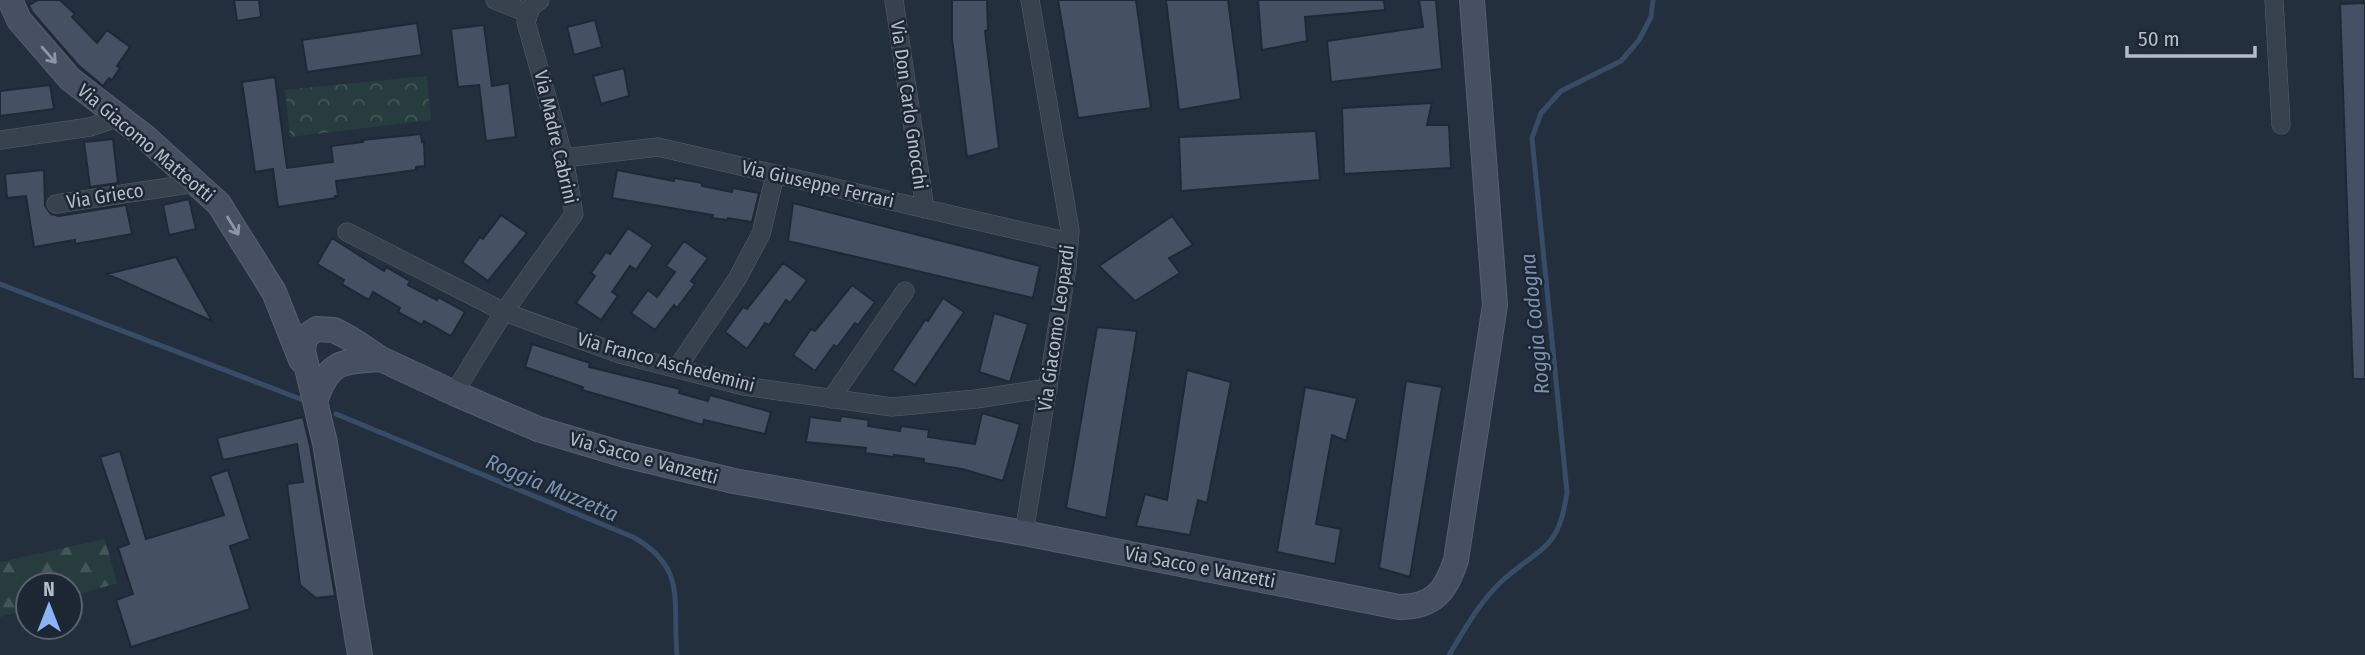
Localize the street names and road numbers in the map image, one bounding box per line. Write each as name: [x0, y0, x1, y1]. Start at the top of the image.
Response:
street label: Via Don Carlo Gnocchi: [886, 19, 932, 191]
street label: Via Madre Cabrini: [529, 68, 583, 206]
street label: Via Giacomo Matteotti: [73, 79, 219, 207]
street label: Via Giuseppe Ferrari: [739, 155, 897, 213]
street label: Via Grieco: [65, 179, 145, 213]
street label: Via Giacomo Leopardi: [1033, 243, 1079, 413]
street label: Via Franco Aschedemini: [575, 327, 757, 397]
street label: Via Sacco e Vanzetti: [567, 427, 721, 489]
street label: Via Sacco e Vanzetti: [1123, 541, 1277, 593]

